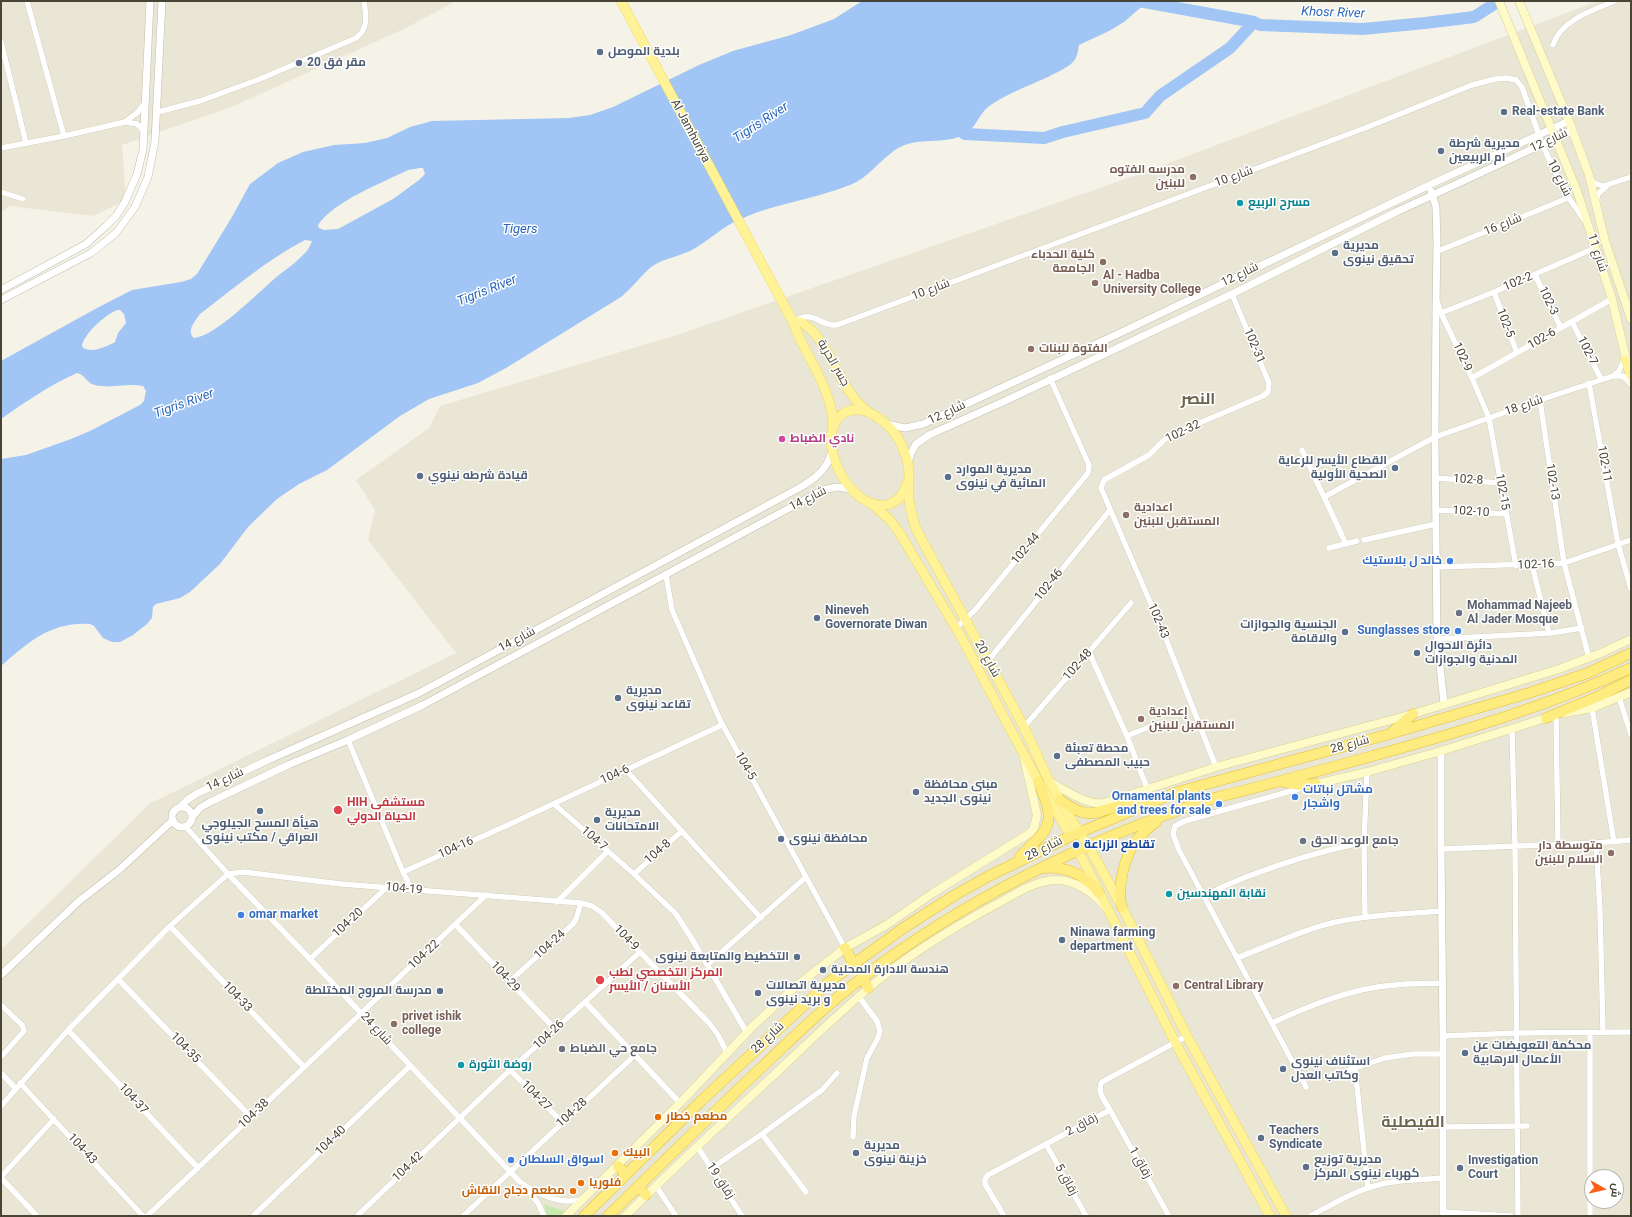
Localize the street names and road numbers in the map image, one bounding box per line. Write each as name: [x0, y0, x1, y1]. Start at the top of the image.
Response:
street label: Al Jamhuriya: [667, 97, 713, 165]
street label: شارع 12: [1528, 126, 1570, 156]
street label: شارع 10: [1544, 157, 1574, 199]
street label: شارع 10: [1213, 163, 1255, 191]
street label: شارع 16: [1482, 211, 1524, 239]
street label: شارع 11: [1584, 232, 1610, 274]
street label: شارع 12: [1219, 260, 1261, 290]
street label: 102-2: [1501, 269, 1535, 295]
street label: شارع 10: [910, 276, 952, 304]
street label: 102-3: [1535, 284, 1561, 318]
street label: 102-5: [1493, 306, 1517, 340]
street label: 102-6: [1525, 325, 1559, 353]
street label: 102-31: [1240, 326, 1268, 366]
street label: 102-7: [1574, 334, 1600, 368]
street label: جسر الحرية: [814, 337, 852, 389]
street label: 102-9: [1449, 340, 1475, 374]
street label: شارع 18: [1503, 393, 1545, 419]
street label: شارع 12: [926, 398, 968, 428]
street label: 102-32: [1163, 417, 1203, 447]
street label: 102-11: [1594, 445, 1614, 483]
street label: 102-13: [1542, 463, 1562, 501]
street label: 102-8: [1452, 472, 1484, 488]
street label: 102-15: [1492, 473, 1512, 511]
street label: شارع 14: [787, 484, 829, 514]
street label: 102-10: [1452, 504, 1490, 520]
street label: 102-44: [1009, 530, 1043, 568]
street label: 102-16: [1517, 557, 1555, 573]
street label: 102-46: [1032, 566, 1066, 604]
street label: 102-43: [1144, 601, 1172, 641]
street label: شارع 14: [496, 624, 538, 656]
street label: شارع 20: [971, 638, 1003, 680]
street label: 102-48: [1060, 646, 1096, 684]
street label: شارع 28: [1329, 733, 1371, 757]
street label: 104-5: [731, 749, 759, 783]
street label: 104-6: [598, 762, 632, 788]
street label: شارع 14: [204, 765, 246, 795]
street label: 104-7: [578, 824, 610, 854]
street label: 104-16: [436, 834, 476, 862]
street label: شارع 28: [1023, 834, 1065, 864]
street label: 104-8: [642, 837, 674, 867]
street label: 104-19: [385, 880, 423, 898]
street label: 104-20: [330, 905, 366, 941]
street label: 104-9: [610, 922, 642, 954]
street label: 104-24: [531, 927, 569, 963]
street label: 104-22: [406, 937, 442, 973]
street label: 104-29: [487, 959, 523, 995]
street label: 104-33: [219, 979, 255, 1015]
street label: شارع 24: [357, 1010, 395, 1048]
street label: 104-26: [531, 1017, 567, 1053]
street label: شارع 28: [749, 1019, 787, 1057]
street label: 104-35: [167, 1030, 203, 1066]
street label: 104-27: [518, 1078, 554, 1114]
street label: 104-37: [115, 1081, 151, 1117]
street label: 104-28: [554, 1095, 590, 1131]
street label: 104-38: [236, 1096, 272, 1132]
street label: زقاق 2: [1064, 1111, 1100, 1139]
street label: 104-40: [313, 1123, 349, 1159]
street label: 104-43: [64, 1131, 100, 1167]
street label: زقاق 1: [1125, 1145, 1155, 1181]
street label: 104-42: [390, 1149, 426, 1185]
street label: زقاق 19: [703, 1160, 737, 1202]
street label: زقاق 5: [1051, 1162, 1081, 1198]

